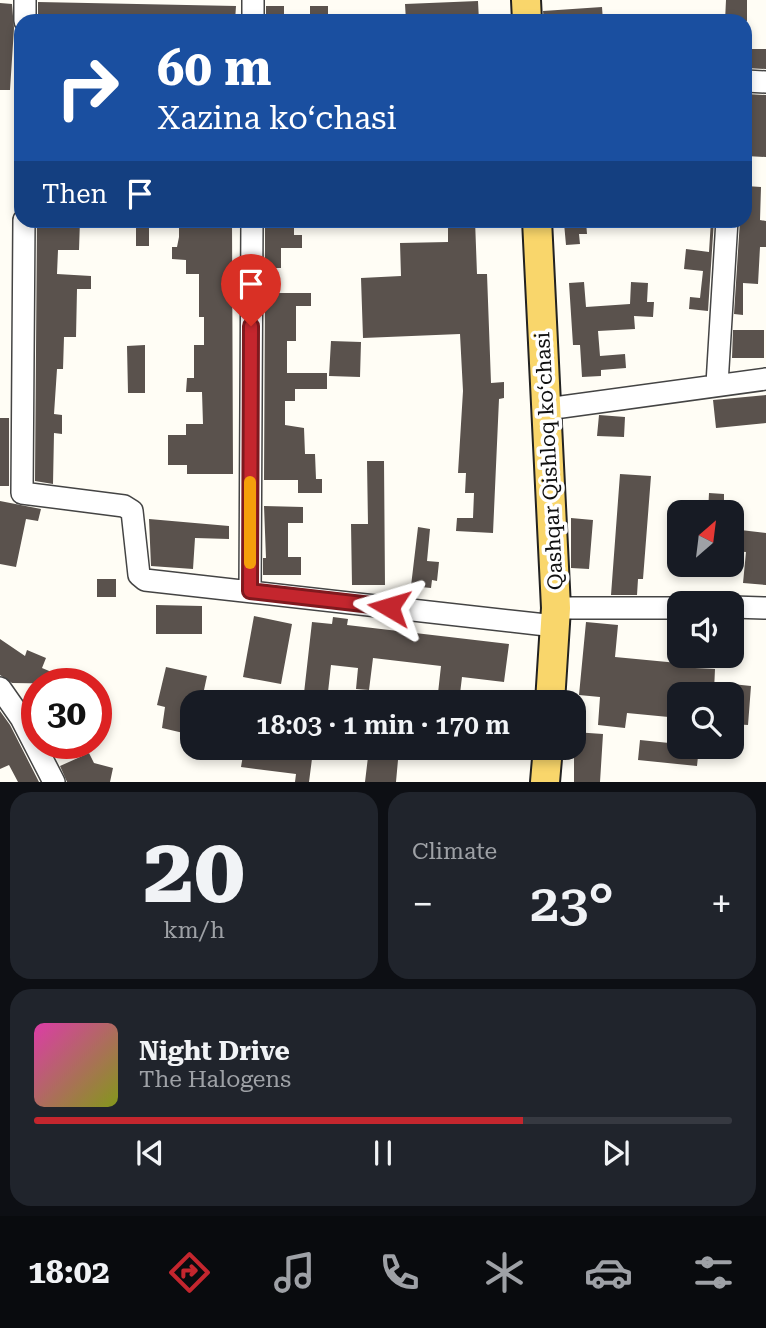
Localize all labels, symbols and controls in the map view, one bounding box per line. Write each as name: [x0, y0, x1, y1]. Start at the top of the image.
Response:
text: 60 m: [157, 40, 272, 97]
icon: right: [42, 42, 133, 133]
text: Xazina koʻchasi: [157, 99, 397, 137]
icon: arrive: [121, 175, 159, 213]
text: Then: [42, 179, 107, 209]
pin: [221, 254, 281, 326]
icon: arrive: [232, 265, 270, 303]
street label: Qashqar Qishloq koʻchasi: [530, 331, 568, 591]
north arrow: [667, 500, 744, 578]
map controls: [667, 500, 744, 759]
position arrow: [352, 570, 426, 644]
button: sound: [667, 591, 744, 668]
speed limit sign: 30: [21, 668, 112, 759]
button: search: [667, 682, 744, 759]
text: 18:03 · 1 min · 170 m: [256, 710, 510, 740]
text: 20: [143, 818, 245, 924]
text: Climate: [412, 838, 497, 865]
text: 23°: [530, 873, 614, 934]
text: −: [412, 882, 433, 926]
text: +: [711, 882, 732, 926]
text: km/h: [163, 917, 225, 944]
text: Night Drive: [139, 1036, 290, 1066]
text: The Halogens: [139, 1066, 291, 1093]
icon: previous: [131, 1134, 169, 1172]
icon: pause: [364, 1134, 402, 1172]
icon: next: [597, 1134, 635, 1172]
icon: directions: [165, 1248, 214, 1297]
icon: music: [270, 1248, 319, 1297]
icon: phone: [375, 1248, 424, 1297]
icon: climate: [480, 1248, 529, 1297]
icon: car: [584, 1248, 633, 1297]
icon: filters: [689, 1248, 738, 1297]
text: 18:02: [28, 1253, 110, 1291]

